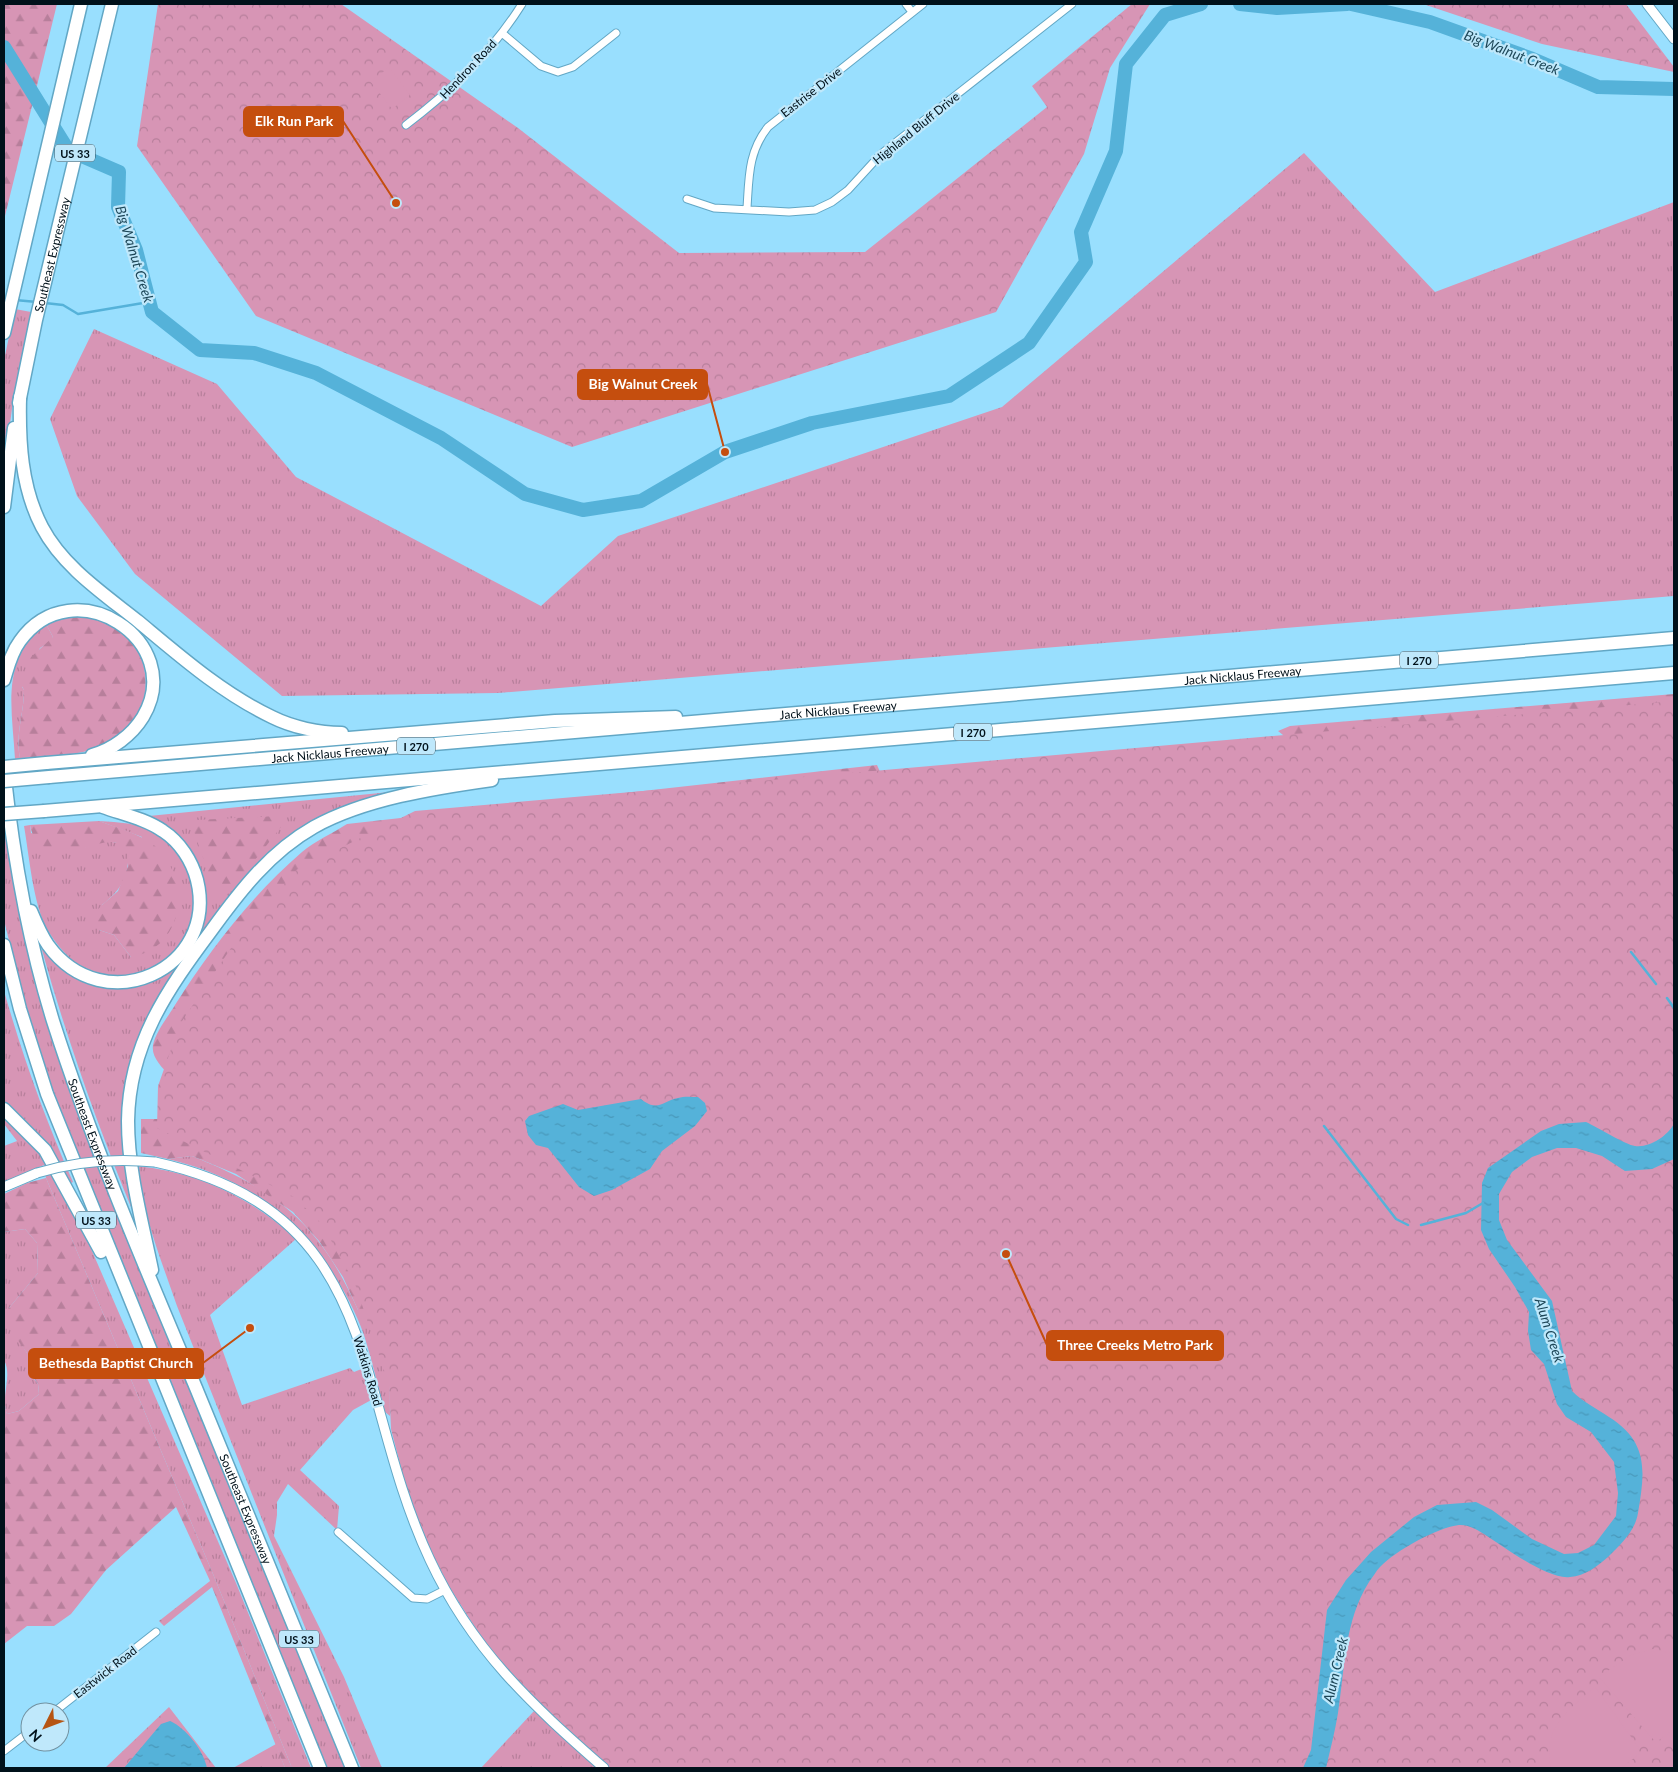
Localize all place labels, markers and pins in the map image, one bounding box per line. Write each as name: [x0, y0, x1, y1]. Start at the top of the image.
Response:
callout: Elk Run Park: [244, 107, 343, 136]
callout: Big Walnut Creek: [578, 370, 707, 399]
callout: Three Creeks Metro Park: [1047, 1331, 1223, 1360]
callout: Bethesda Baptist Church: [29, 1349, 203, 1378]

